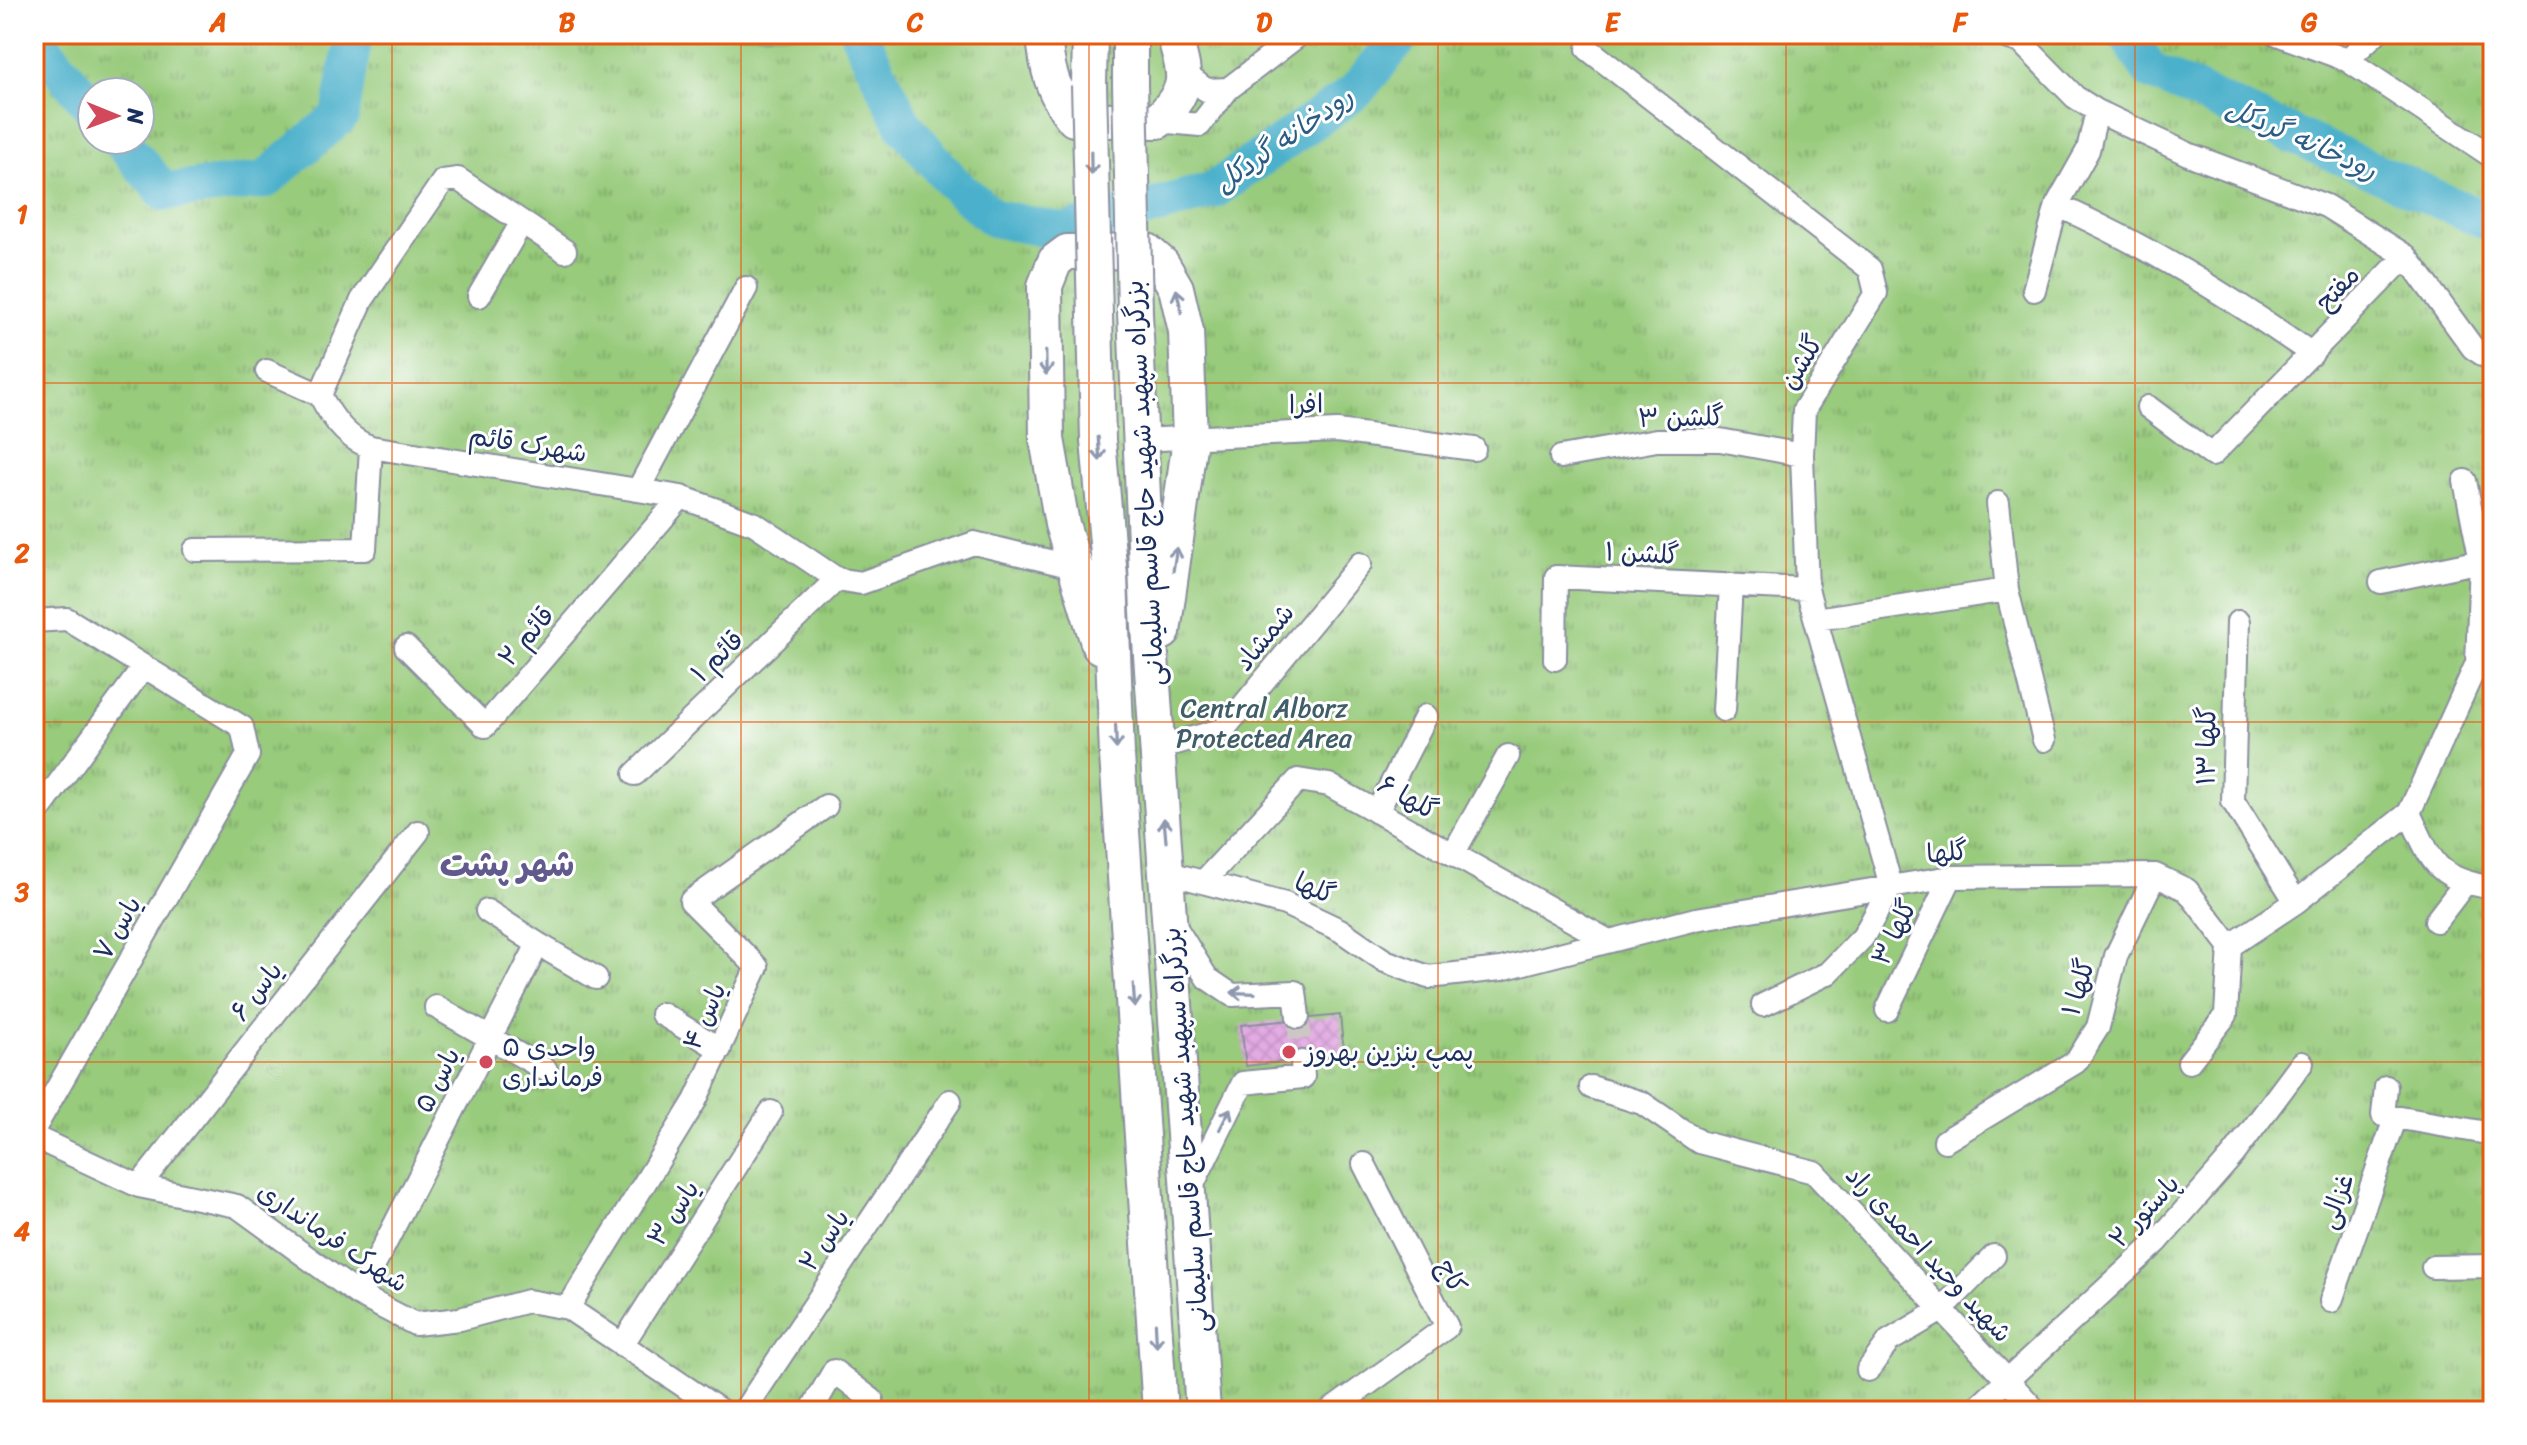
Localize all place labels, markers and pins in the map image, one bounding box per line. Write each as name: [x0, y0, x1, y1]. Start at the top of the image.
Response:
place label: ۵ واحدی فرمانداری: [502, 1024, 603, 1100]
place label: پمپ بنزین بهروز: [1303, 1029, 1474, 1075]
marker: پمپ بنزین بهروز: [1280, 1043, 1298, 1061]
marker: ۵ واحدی فرمانداری: [477, 1053, 495, 1071]

